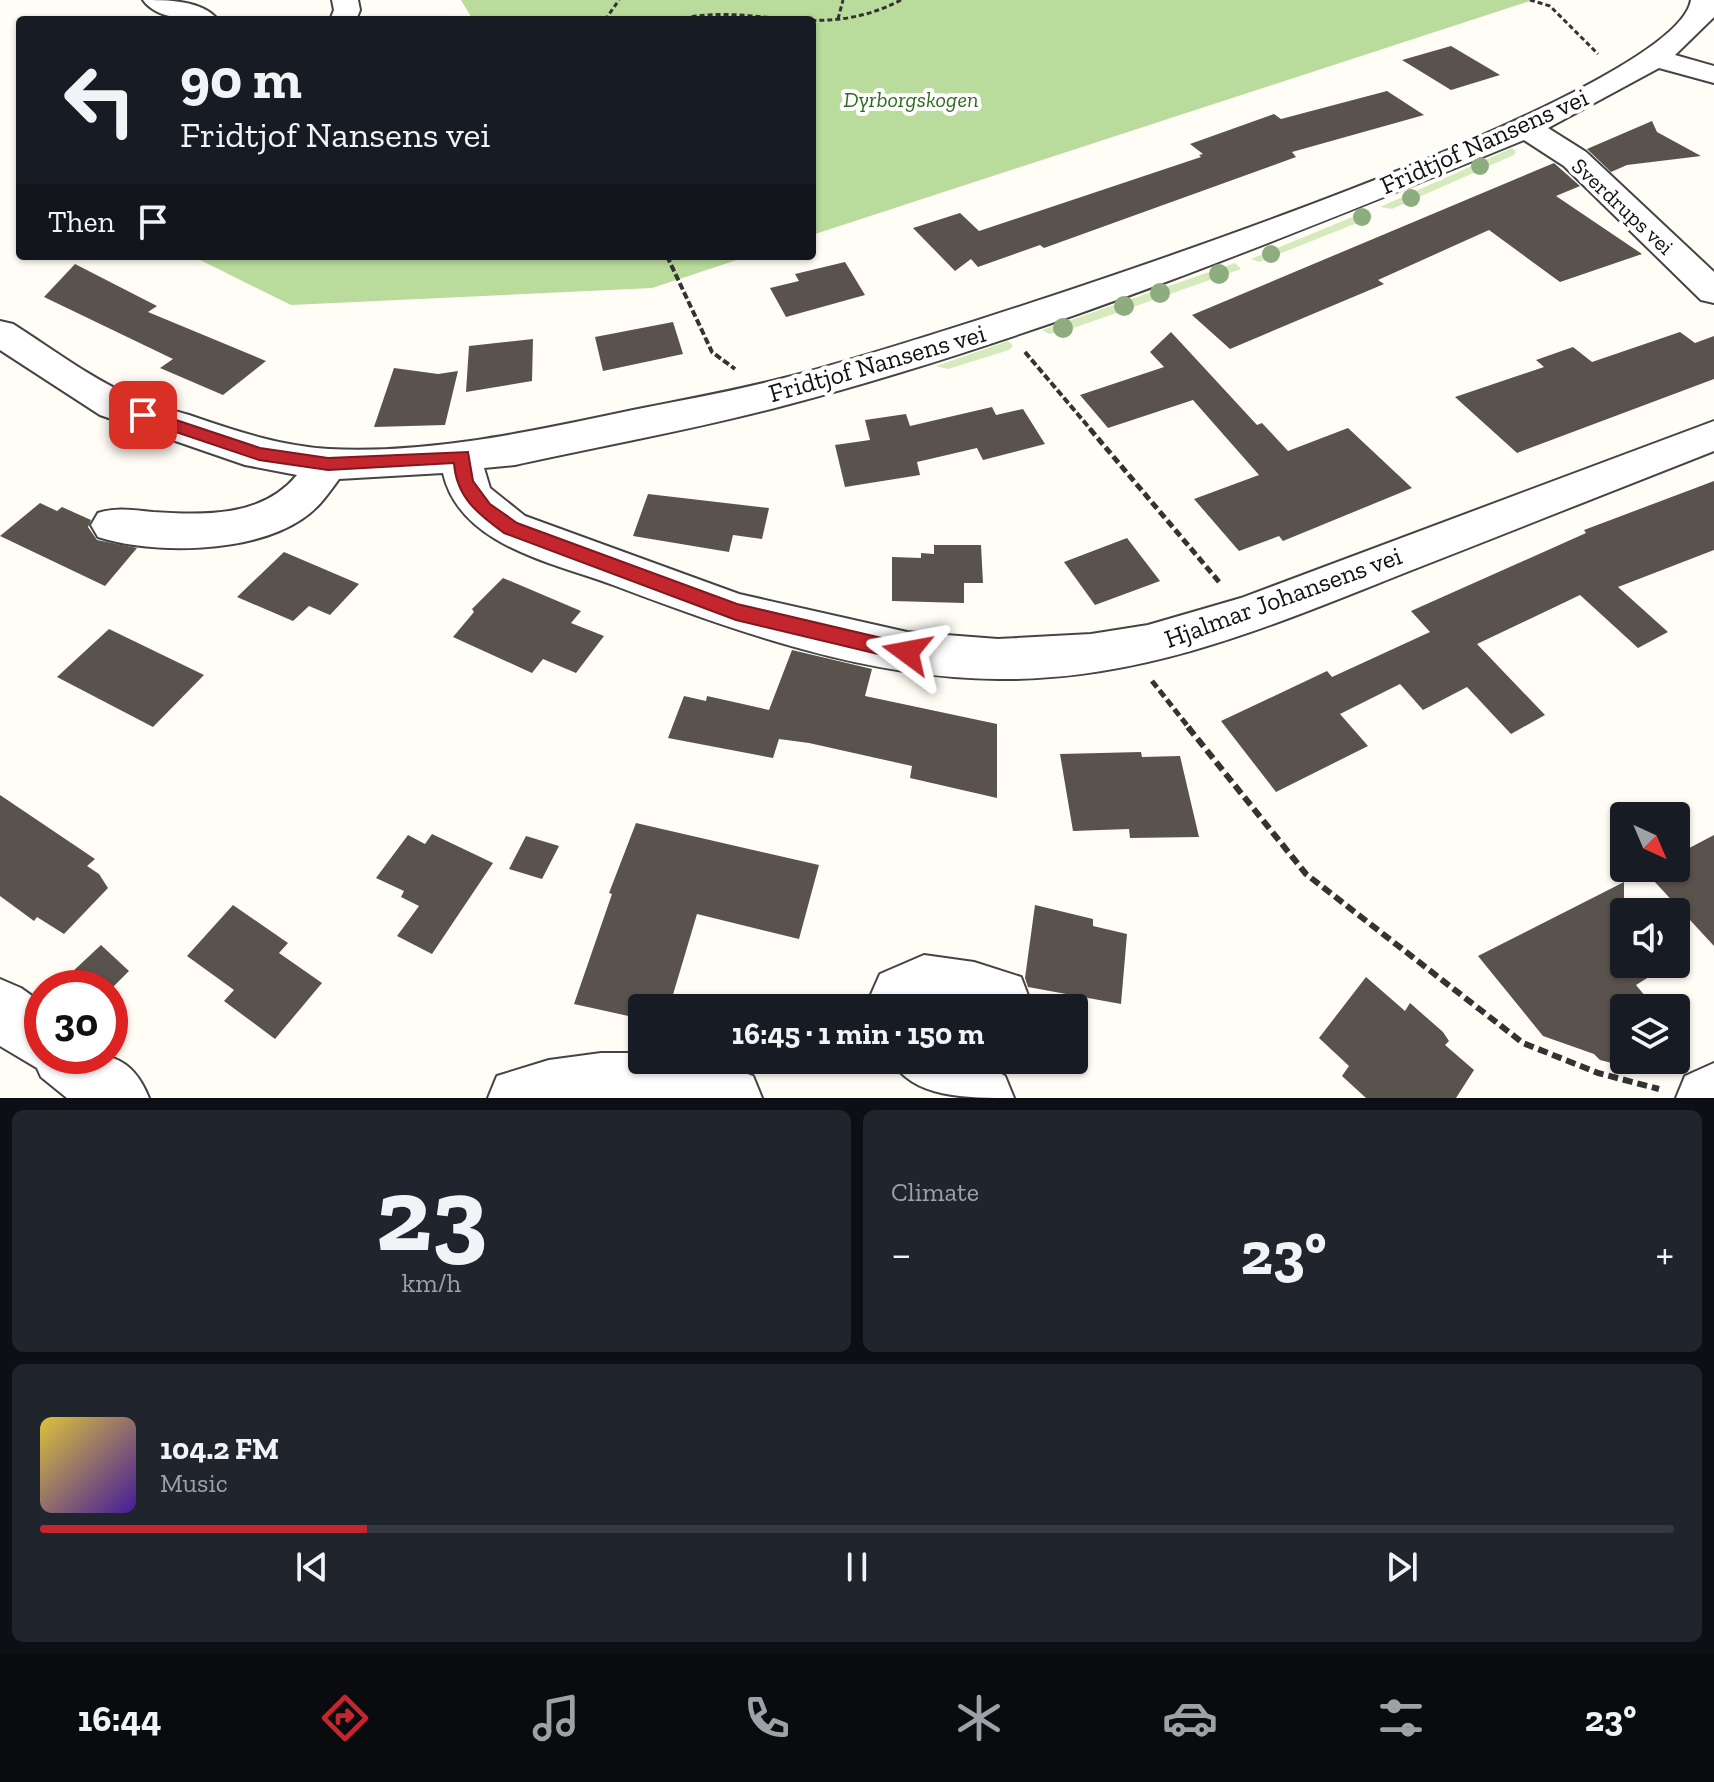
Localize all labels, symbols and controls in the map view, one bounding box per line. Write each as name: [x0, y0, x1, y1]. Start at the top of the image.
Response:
text: 90 m: [180, 45, 302, 112]
icon: left: [48, 48, 152, 152]
street label: Fridtjof Nansens vei: [1375, 81, 1593, 201]
park label: Dyrborgskogen: [843, 86, 979, 113]
text: Fridtjof Nansens vei: [180, 113, 490, 156]
street label: Sverdrups vei: [1566, 152, 1679, 260]
icon: arrive: [131, 200, 175, 244]
text: Then: [48, 204, 115, 240]
street label: Fridtjof Nansens vei: [765, 317, 989, 409]
pin: [109, 381, 177, 449]
icon: arrive: [121, 393, 165, 437]
street label: Hjalmar Johansens vei: [1160, 539, 1406, 655]
position arrow: [865, 610, 949, 694]
north arrow: [1610, 802, 1690, 882]
map controls: [1610, 802, 1690, 1074]
button: sound: [1610, 898, 1690, 978]
speed limit sign: 30: [24, 970, 128, 1074]
button: layers: [1610, 994, 1690, 1074]
text: 16:45 · 1 min · 150 m: [732, 1016, 984, 1052]
text: 23: [376, 1152, 487, 1277]
text: Climate: [891, 1176, 979, 1208]
text: 23°: [1241, 1217, 1327, 1289]
text: −: [891, 1227, 912, 1280]
text: +: [1655, 1227, 1674, 1280]
text: km/h: [402, 1267, 461, 1299]
text: 104.2 FM: [160, 1431, 279, 1467]
text: Music: [160, 1467, 228, 1499]
icon: previous: [290, 1545, 334, 1589]
icon: pause: [835, 1545, 879, 1589]
icon: next: [1380, 1545, 1424, 1589]
icon: directions: [317, 1690, 373, 1746]
icon: music: [528, 1690, 584, 1746]
icon: phone: [739, 1690, 795, 1746]
icon: climate: [951, 1690, 1007, 1746]
icon: car: [1162, 1690, 1218, 1746]
icon: filters: [1373, 1690, 1429, 1746]
text: 16:44: [78, 1697, 161, 1740]
text: 23°: [1585, 1697, 1636, 1740]

